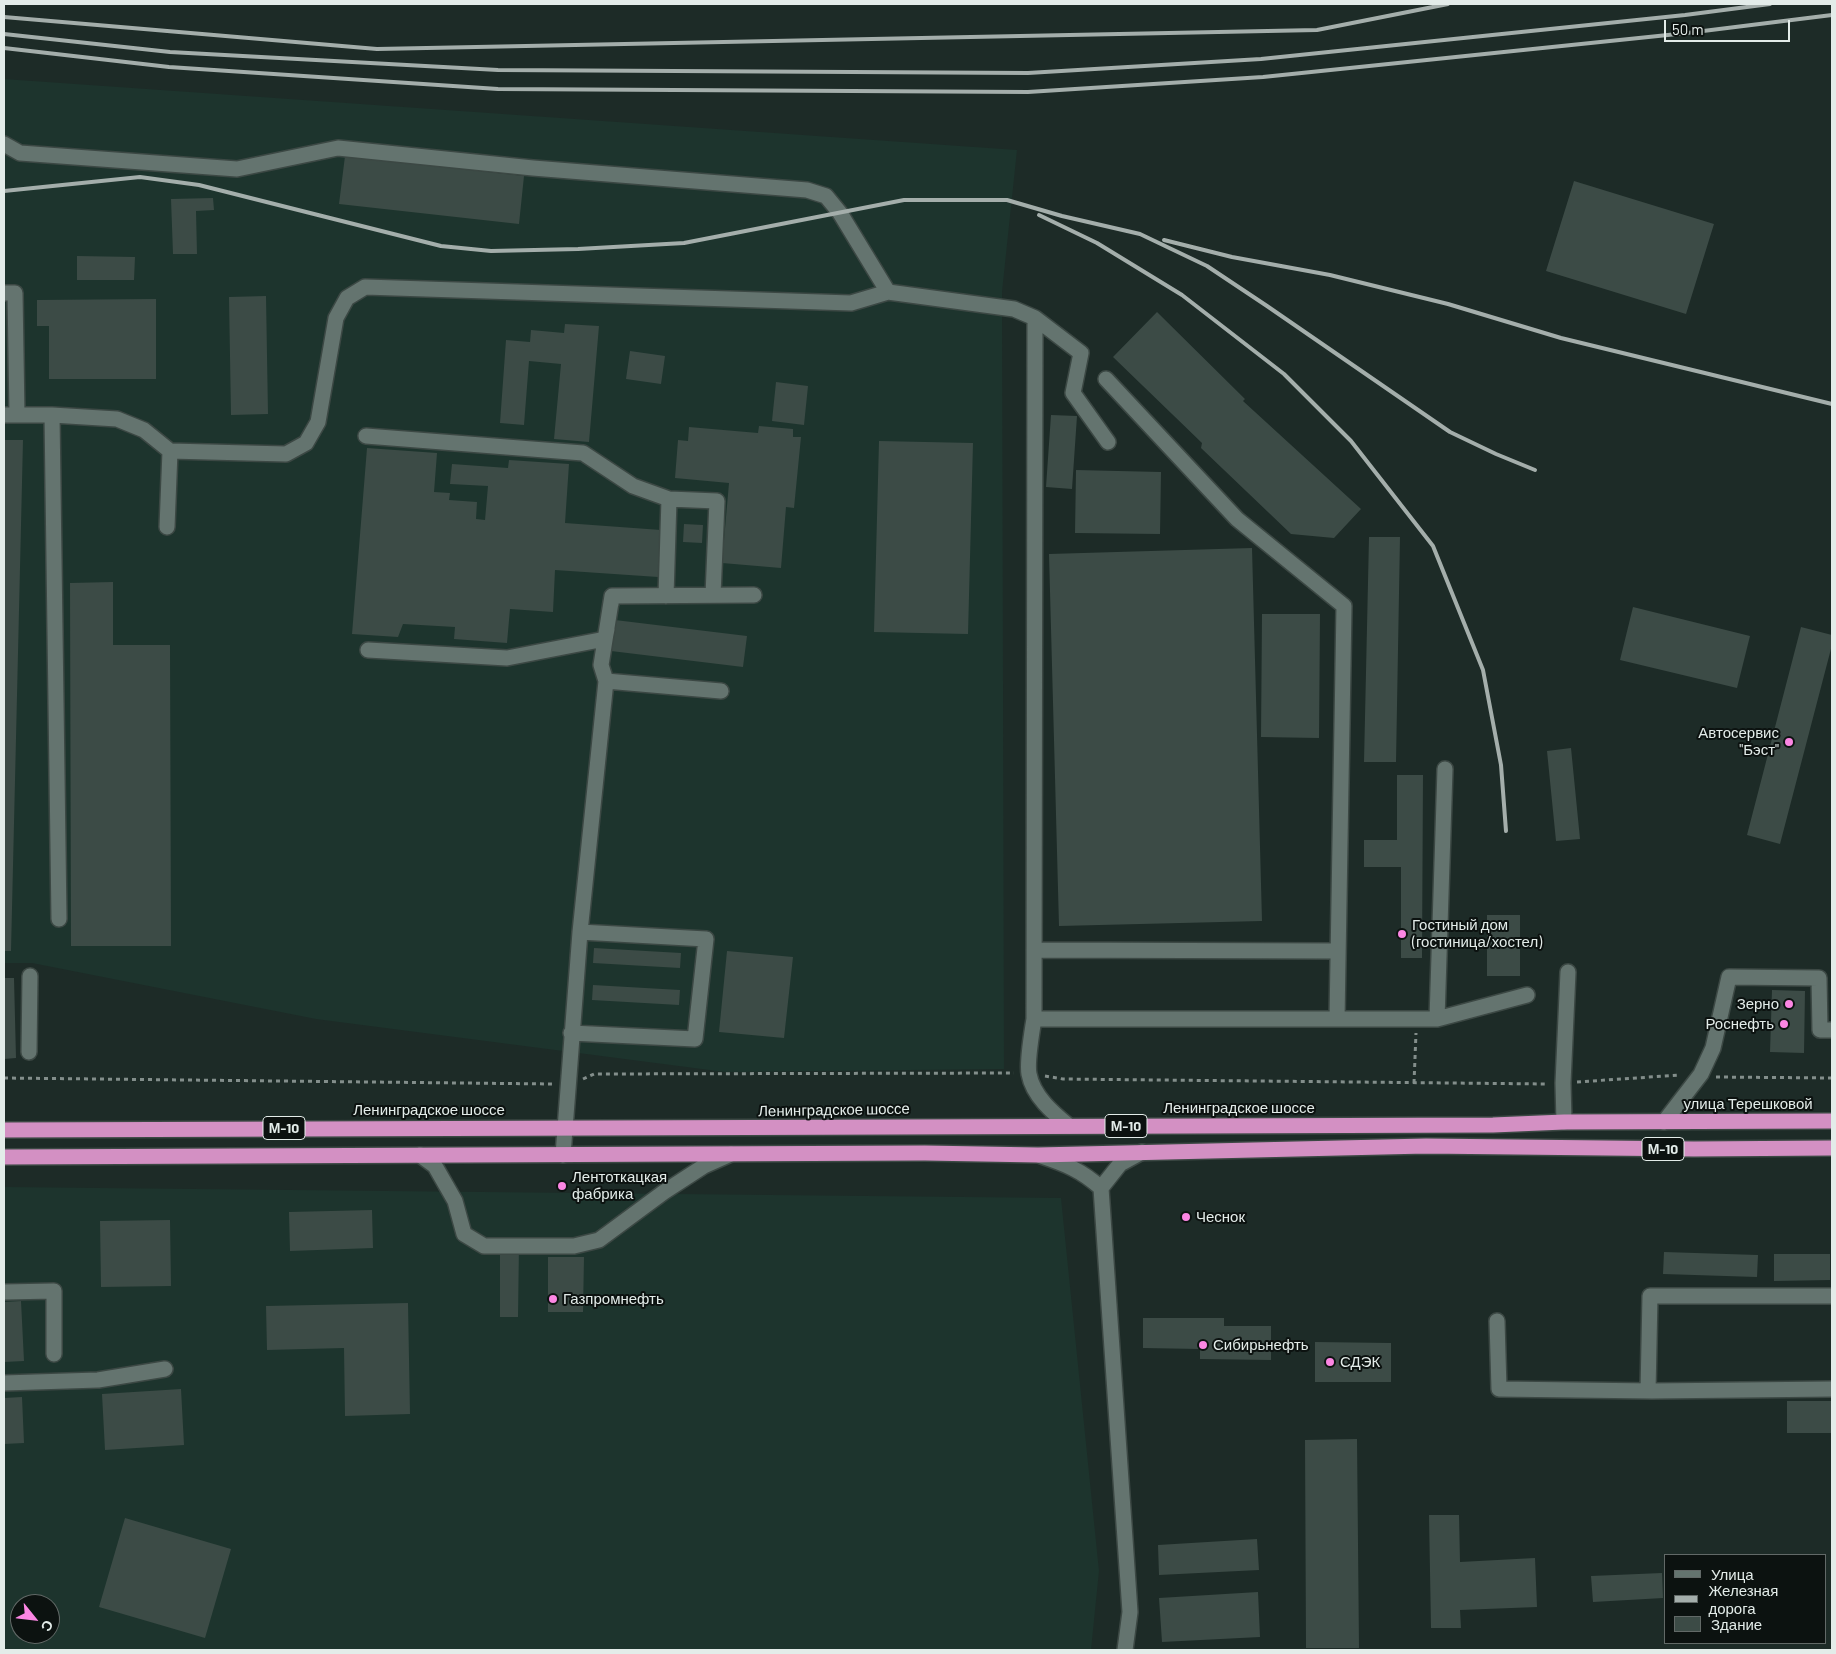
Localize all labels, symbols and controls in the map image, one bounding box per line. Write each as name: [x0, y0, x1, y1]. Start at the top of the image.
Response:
scale bar: [1666, 10, 1792, 42]
text: 50 m: [1672, 20, 1704, 38]
place label: Автосервис "Бэст": [1698, 724, 1779, 759]
marker: Автосервис "Бэст": [1783, 736, 1795, 748]
place label: Гостиный дом (гостиница/хостел): [1412, 916, 1542, 951]
marker: Гостиный дом (гостиница/хостел): [1396, 928, 1408, 940]
place label: Зерно: [1737, 995, 1779, 1013]
marker: Зерно: [1783, 998, 1795, 1010]
place label: Роснефть: [1705, 1015, 1774, 1033]
marker: Роснефть: [1778, 1018, 1790, 1030]
street label: улица Терешковой: [1683, 1095, 1813, 1113]
street label: Ленинградское шоссе: [1163, 1099, 1315, 1117]
street label: Ленинградское шоссе: [758, 1100, 910, 1120]
street label: Ленинградское шоссе: [353, 1101, 505, 1119]
road number: М-10: [1105, 1114, 1147, 1138]
road number: М-10: [263, 1116, 305, 1140]
road number: М-10: [1642, 1138, 1684, 1160]
place label: Лентоткацкая фабрика: [572, 1168, 667, 1203]
marker: Лентоткацкая фабрика: [556, 1180, 568, 1192]
place label: Чеснок: [1196, 1208, 1245, 1226]
marker: Чеснок: [1180, 1211, 1192, 1223]
place label: Газпромнефть: [563, 1290, 664, 1308]
marker: Газпромнефть: [547, 1293, 559, 1305]
place label: Сибирьнефть: [1213, 1336, 1309, 1354]
marker: Сибирьнефть: [1197, 1339, 1209, 1351]
place label: СДЭК: [1340, 1353, 1380, 1371]
marker: СДЭК: [1324, 1356, 1336, 1368]
legend: [1664, 1554, 1826, 1644]
text: Улица: [1711, 1565, 1754, 1583]
text: Железная дорога: [1708, 1581, 1778, 1617]
north arrow: [10, 1594, 60, 1644]
text: Здание: [1711, 1615, 1762, 1633]
text: С: [38, 1617, 58, 1635]

